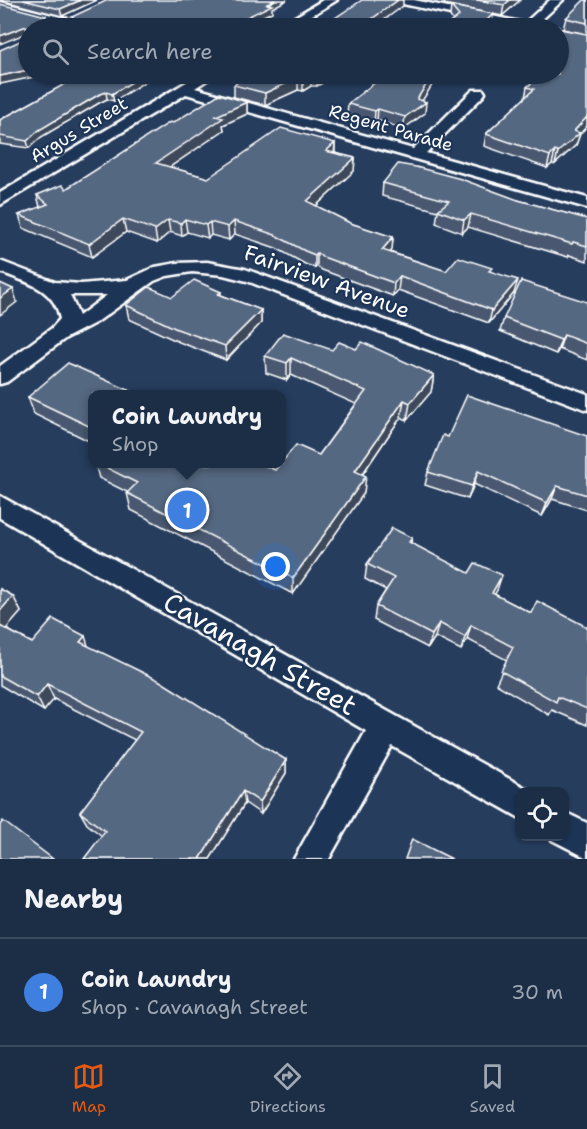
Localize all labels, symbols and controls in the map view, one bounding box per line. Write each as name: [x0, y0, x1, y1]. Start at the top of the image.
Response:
search box: [18, 18, 569, 84]
icon: search: [39, 35, 72, 68]
text: Search here: [87, 37, 213, 66]
street label: Argus Street: [26, 91, 132, 169]
street label: Regent Parade: [326, 99, 456, 157]
street label: Fairview Avenue: [240, 238, 414, 325]
popup: [88, 390, 286, 468]
text: Coin Laundry: [112, 402, 262, 431]
text: Shop: [112, 431, 158, 457]
pin: 1: [168, 488, 207, 532]
your location: [261, 552, 290, 581]
street label: Cavanagh Street: [157, 583, 364, 724]
map controls: [515, 787, 569, 841]
button: locate: [515, 787, 569, 841]
text: Nearby: [24, 881, 123, 916]
text: Coin Laundry: [81, 965, 231, 994]
text: 1: [39, 979, 48, 1005]
text: 30 m: [511, 979, 563, 1005]
text: Shop · Cavanagh Street: [81, 994, 308, 1020]
tab: Map: [72, 1060, 106, 1117]
tab: Directions: [250, 1060, 326, 1117]
tab: Saved: [470, 1060, 515, 1117]

